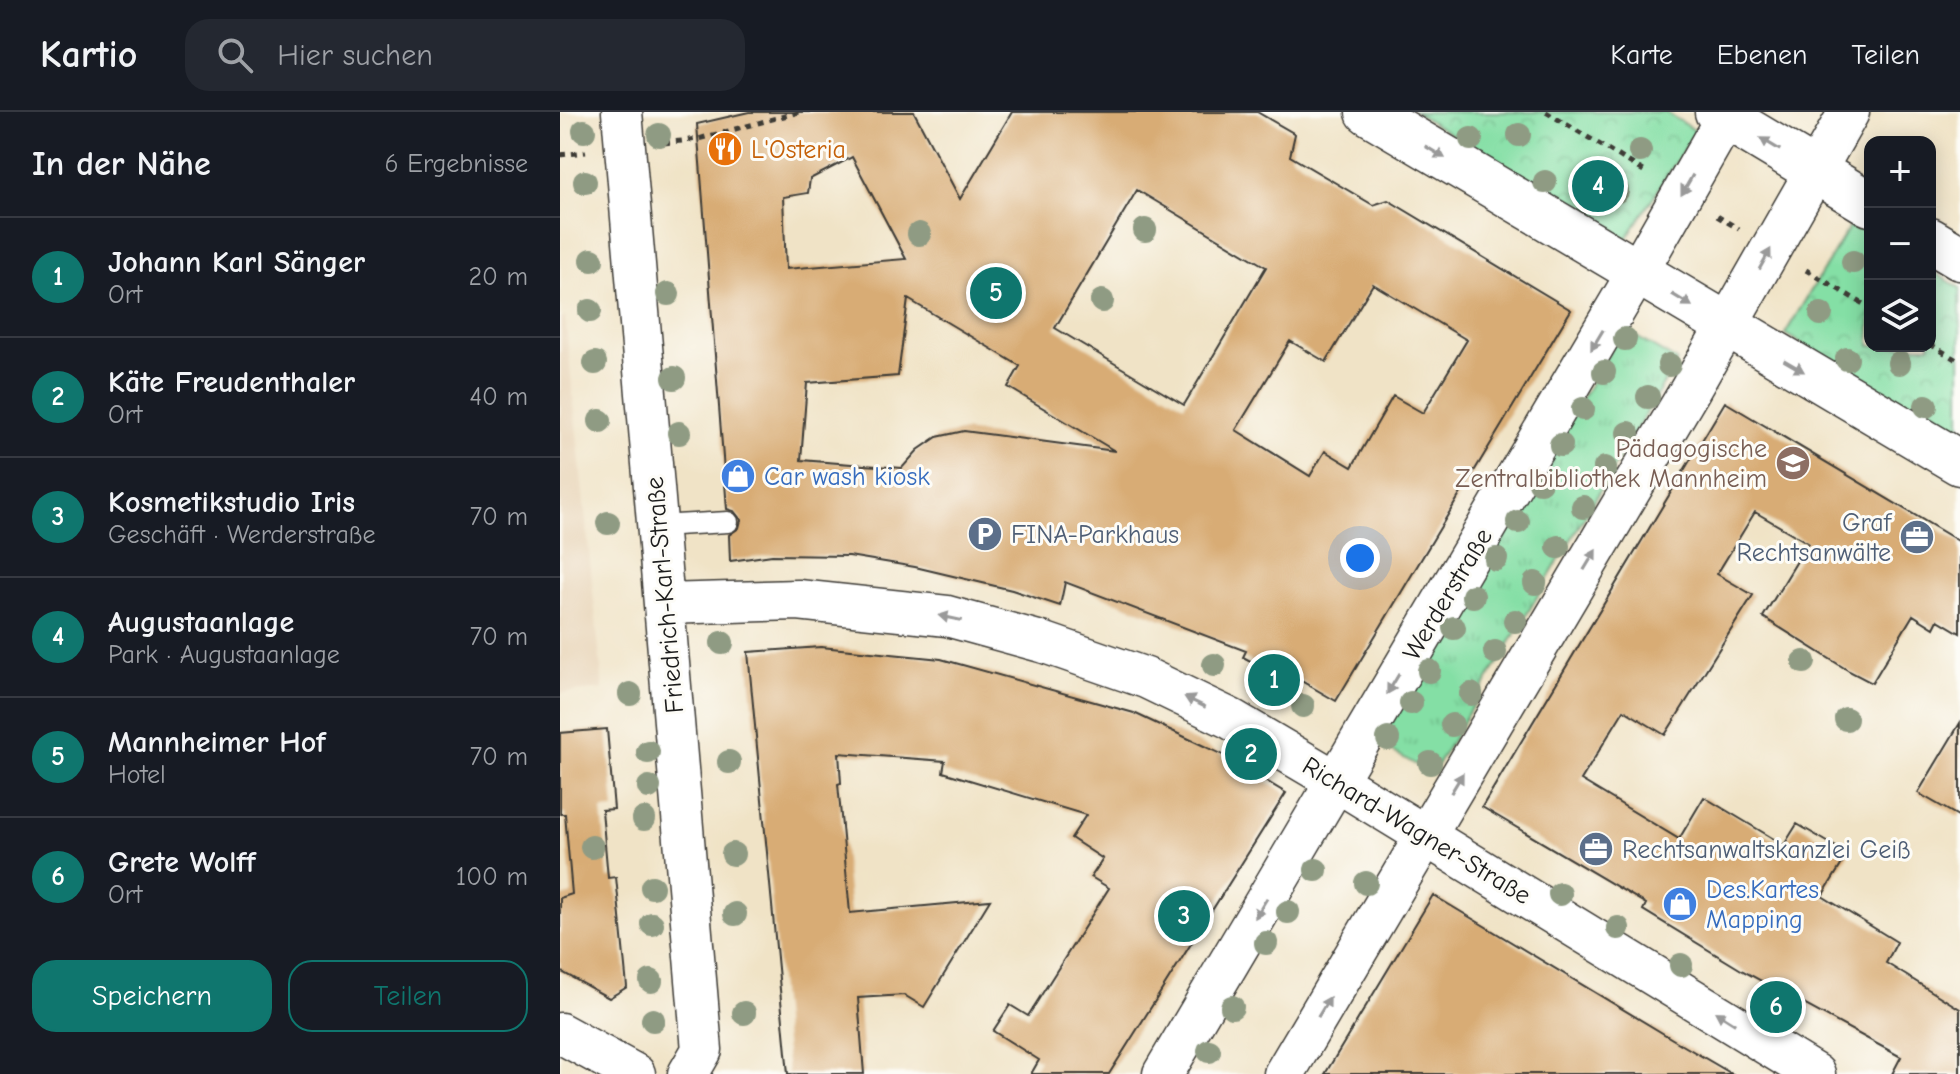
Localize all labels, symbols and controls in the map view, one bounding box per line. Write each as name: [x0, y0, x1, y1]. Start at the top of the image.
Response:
search box: [185, 19, 745, 91]
text: Kartio: [40, 33, 137, 77]
icon: search: [213, 33, 257, 77]
text: Hier suchen: [277, 38, 433, 73]
text: Karte: [1610, 39, 1673, 71]
text: Ebenen: [1717, 39, 1808, 71]
text: Teilen: [1852, 39, 1920, 71]
restaurant icon: L'Osteria: [706, 130, 744, 168]
place label: L'Osteria: [751, 135, 846, 165]
map controls: [1864, 136, 1936, 352]
button: +: [1864, 136, 1936, 208]
one-way arrow: [1759, 137, 1781, 151]
text: In der Nähe: [32, 144, 211, 184]
one-way arrow: [1424, 145, 1446, 159]
text: 6 Ergebnisse: [384, 149, 528, 179]
pin: 4: [1572, 156, 1624, 216]
one-way arrow: [1680, 174, 1694, 196]
button: −: [1864, 208, 1936, 280]
text: Johann Karl Sänger: [108, 245, 365, 280]
one-way arrow: [1758, 248, 1772, 270]
text: 1: [53, 262, 63, 292]
text: 20 m: [468, 262, 528, 292]
pin: 5: [970, 263, 1022, 323]
text: Ort: [108, 280, 142, 310]
button: layers: [1864, 280, 1936, 352]
one-way arrow: [1671, 293, 1693, 307]
one-way arrow: [1591, 329, 1605, 351]
one-way arrow: [1783, 359, 1805, 373]
text: Käte Freudenthaler: [108, 365, 355, 400]
text: 2: [52, 382, 64, 412]
text: 40 m: [469, 382, 528, 412]
text: Ort: [108, 400, 142, 430]
place label: Pädagogische Zentralbibliothek Mannheim: [1455, 434, 1767, 494]
school or university icon: Pädagogische Zentralbibliothek Mannheim: [1774, 444, 1812, 482]
shop icon: Car wash kiosk: [719, 457, 757, 495]
place label: Car wash kiosk: [764, 462, 930, 492]
street label: Friedrich-Karl-Straße: [640, 475, 690, 714]
text: Kosmetikstudio Iris: [108, 485, 355, 520]
text: 3: [52, 502, 64, 532]
text: 70 m: [470, 502, 528, 532]
place label: Graf Rechtsanwälte: [1736, 508, 1893, 568]
parking icon: FINA-Parkhaus: [966, 515, 1004, 553]
office icon: Graf Rechtsanwälte: [1898, 518, 1936, 556]
text: Geschäft · Werderstraße: [108, 520, 376, 550]
place label: FINA-Parkhaus: [1011, 520, 1179, 550]
street label: Werderstraße: [1397, 523, 1499, 666]
your location: [1340, 538, 1380, 578]
one-way arrow: [1582, 549, 1596, 571]
text: Augustaanlage: [108, 605, 294, 640]
one-way arrow: [937, 611, 962, 624]
text: 4: [52, 622, 64, 652]
text: 70 m: [470, 622, 528, 652]
text: Park · Augustaanlage: [108, 640, 340, 670]
pin: 1: [1248, 650, 1300, 710]
one-way arrow: [1387, 673, 1401, 696]
one-way arrow: [1183, 695, 1207, 709]
pin: 2: [1225, 724, 1277, 784]
text: Mannheimer Hof: [108, 725, 326, 760]
text: 5: [51, 742, 65, 772]
text: 70 m: [470, 742, 528, 772]
street label: Richard-Wagner-Straße: [1297, 751, 1536, 911]
text: Hotel: [108, 760, 166, 790]
one-way arrow: [1450, 772, 1464, 794]
office icon: Rechtsanwaltskanzlei Geiß: [1577, 830, 1615, 868]
place label: Rechtsanwaltskanzlei Geiß: [1622, 835, 1911, 865]
text: Grete Wolff: [108, 845, 256, 880]
text: 6: [51, 862, 65, 892]
text: 100 m: [456, 862, 528, 892]
place label: Des.Kartes Mapping: [1706, 875, 1819, 935]
text: Ort: [108, 880, 142, 910]
shop icon: Des.Kartes Mapping: [1661, 885, 1699, 923]
pin: 3: [1158, 886, 1210, 946]
one-way arrow: [1254, 897, 1268, 919]
button: Speichern: [32, 960, 272, 1032]
button: Teilen: [288, 960, 528, 1032]
pin: 6: [1750, 977, 1802, 1037]
one-way arrow: [1317, 996, 1331, 1018]
one-way arrow: [1714, 1012, 1736, 1026]

